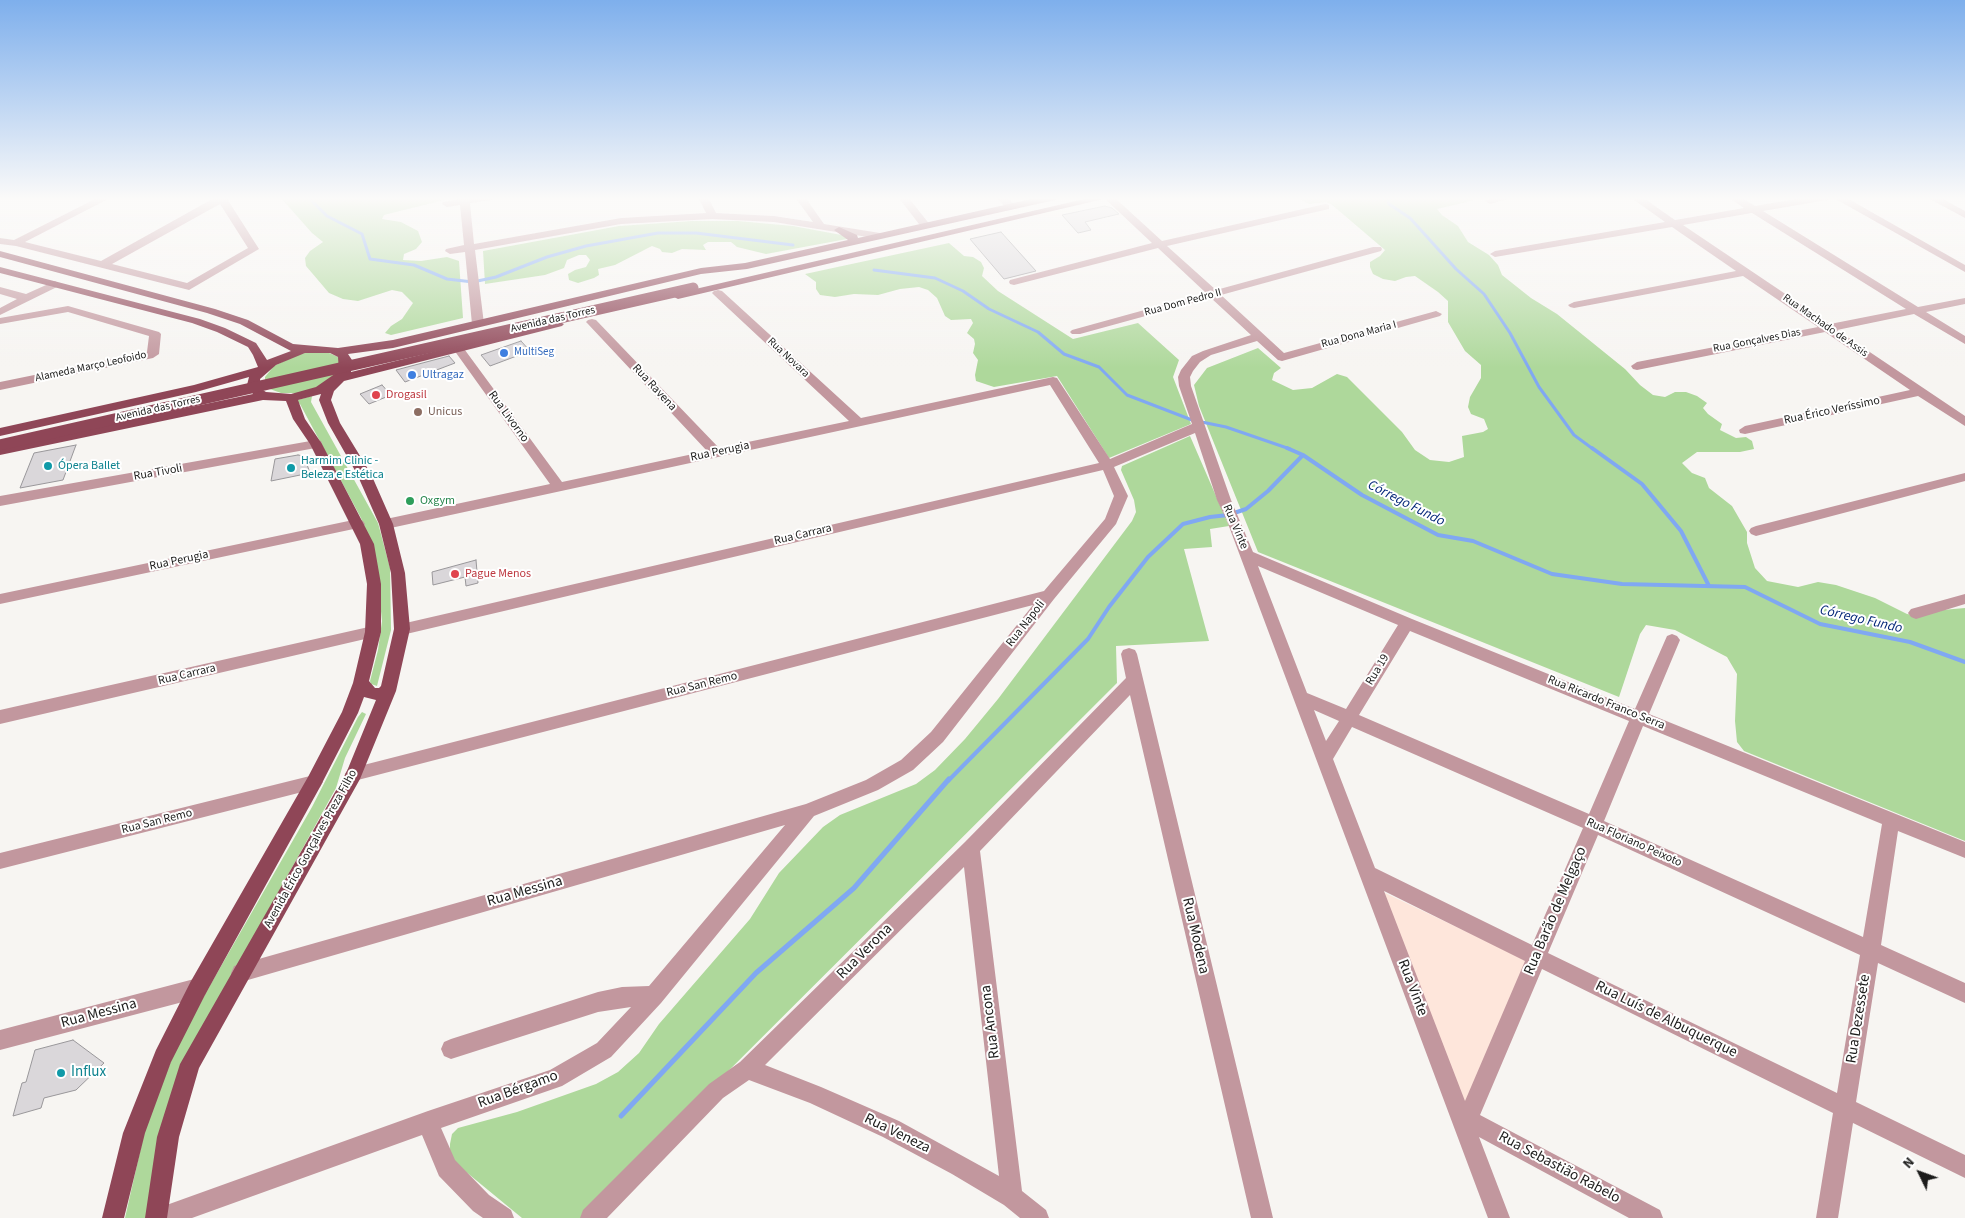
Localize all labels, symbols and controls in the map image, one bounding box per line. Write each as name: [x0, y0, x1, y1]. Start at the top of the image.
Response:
street label: Rua Dom Pedro II: [1143, 286, 1223, 320]
street label: Rua Machado de Assis: [1780, 292, 1870, 360]
street label: Avenida das Torres: [510, 304, 596, 336]
street label: Rua Dona Maria I: [1320, 319, 1398, 351]
street label: Rua Gonçalves Dias: [1712, 326, 1802, 356]
street label: Rua Novara: [764, 335, 812, 381]
place label: MultiSeg: [514, 346, 554, 360]
marker: MultiSeg: [498, 347, 510, 359]
street label: Alameda Março Leofoido: [34, 349, 148, 385]
street label: Rua Ravena: [629, 362, 679, 414]
place label: Ultragaz: [422, 368, 464, 382]
marker: Ultragaz: [406, 369, 418, 381]
place label: Drogasil: [386, 388, 427, 402]
marker: Drogasil: [370, 389, 382, 401]
street label: Rua Livorno: [485, 389, 531, 445]
street label: Avenida das Torres: [115, 393, 201, 425]
street label: Rua Érico Veríssimo: [1783, 394, 1881, 428]
place label: Unicus: [428, 405, 462, 419]
marker: Unicus: [412, 406, 424, 418]
street label: Rua Perugia: [689, 439, 751, 465]
place label: Harmim Clinic - Beleza e Estética: [301, 454, 384, 482]
place label: Ópera Ballet: [58, 459, 120, 473]
marker: Ópera Ballet: [42, 460, 54, 472]
street label: Rua Tivoli: [132, 462, 184, 484]
marker: Harmim Clinic - Beleza e Estética: [285, 462, 297, 474]
water label: Córrego Fundo: [1365, 477, 1447, 531]
place label: Oxgym: [420, 494, 455, 508]
marker: Oxgym: [404, 495, 416, 507]
street label: Rua Vinte: [1219, 502, 1251, 552]
street label: Rua Carrara: [773, 521, 833, 549]
street label: Rua Perugia: [148, 548, 210, 574]
place label: Pague Menos: [465, 567, 531, 581]
marker: Pague Menos: [449, 568, 461, 580]
street label: Rua Napoli: [1003, 598, 1049, 650]
water label: Córrego Fundo: [1818, 602, 1904, 638]
street label: Rua 19: [1363, 652, 1393, 688]
street label: Rua Carrara: [157, 661, 217, 689]
street label: Rua San Remo: [665, 669, 739, 701]
street label: Rua Ricardo Franco Serra: [1545, 673, 1667, 733]
street label: Avenida Érico Gonçalves Preza Filho: [261, 767, 361, 931]
street label: Rua San Remo: [120, 806, 194, 838]
street label: Rua Floriano Peixoto: [1584, 815, 1684, 871]
street label: Rua Barão de Melgaço: [1521, 844, 1591, 978]
street label: Rua Messina: [485, 873, 565, 911]
street label: Rua Modena: [1177, 896, 1213, 976]
street label: Rua Verona: [833, 920, 897, 984]
street label: Rua Vinte: [1393, 957, 1431, 1019]
street label: Rua Dezessete: [1843, 973, 1875, 1065]
street label: Rua Luís de Albuquerque: [1592, 978, 1740, 1062]
street label: Rua Ancona: [978, 984, 1004, 1060]
street label: Rua Messina: [59, 995, 139, 1033]
place label: Influx: [71, 1064, 106, 1082]
marker: Influx: [55, 1067, 67, 1079]
street label: Rua Bérgamo: [475, 1067, 561, 1113]
street label: Rua Veneza: [861, 1110, 933, 1158]
street label: Rua Sebastião Rabelo: [1495, 1128, 1623, 1208]
north arrow: [1895, 1148, 1945, 1198]
text: N: [1898, 1153, 1919, 1173]

